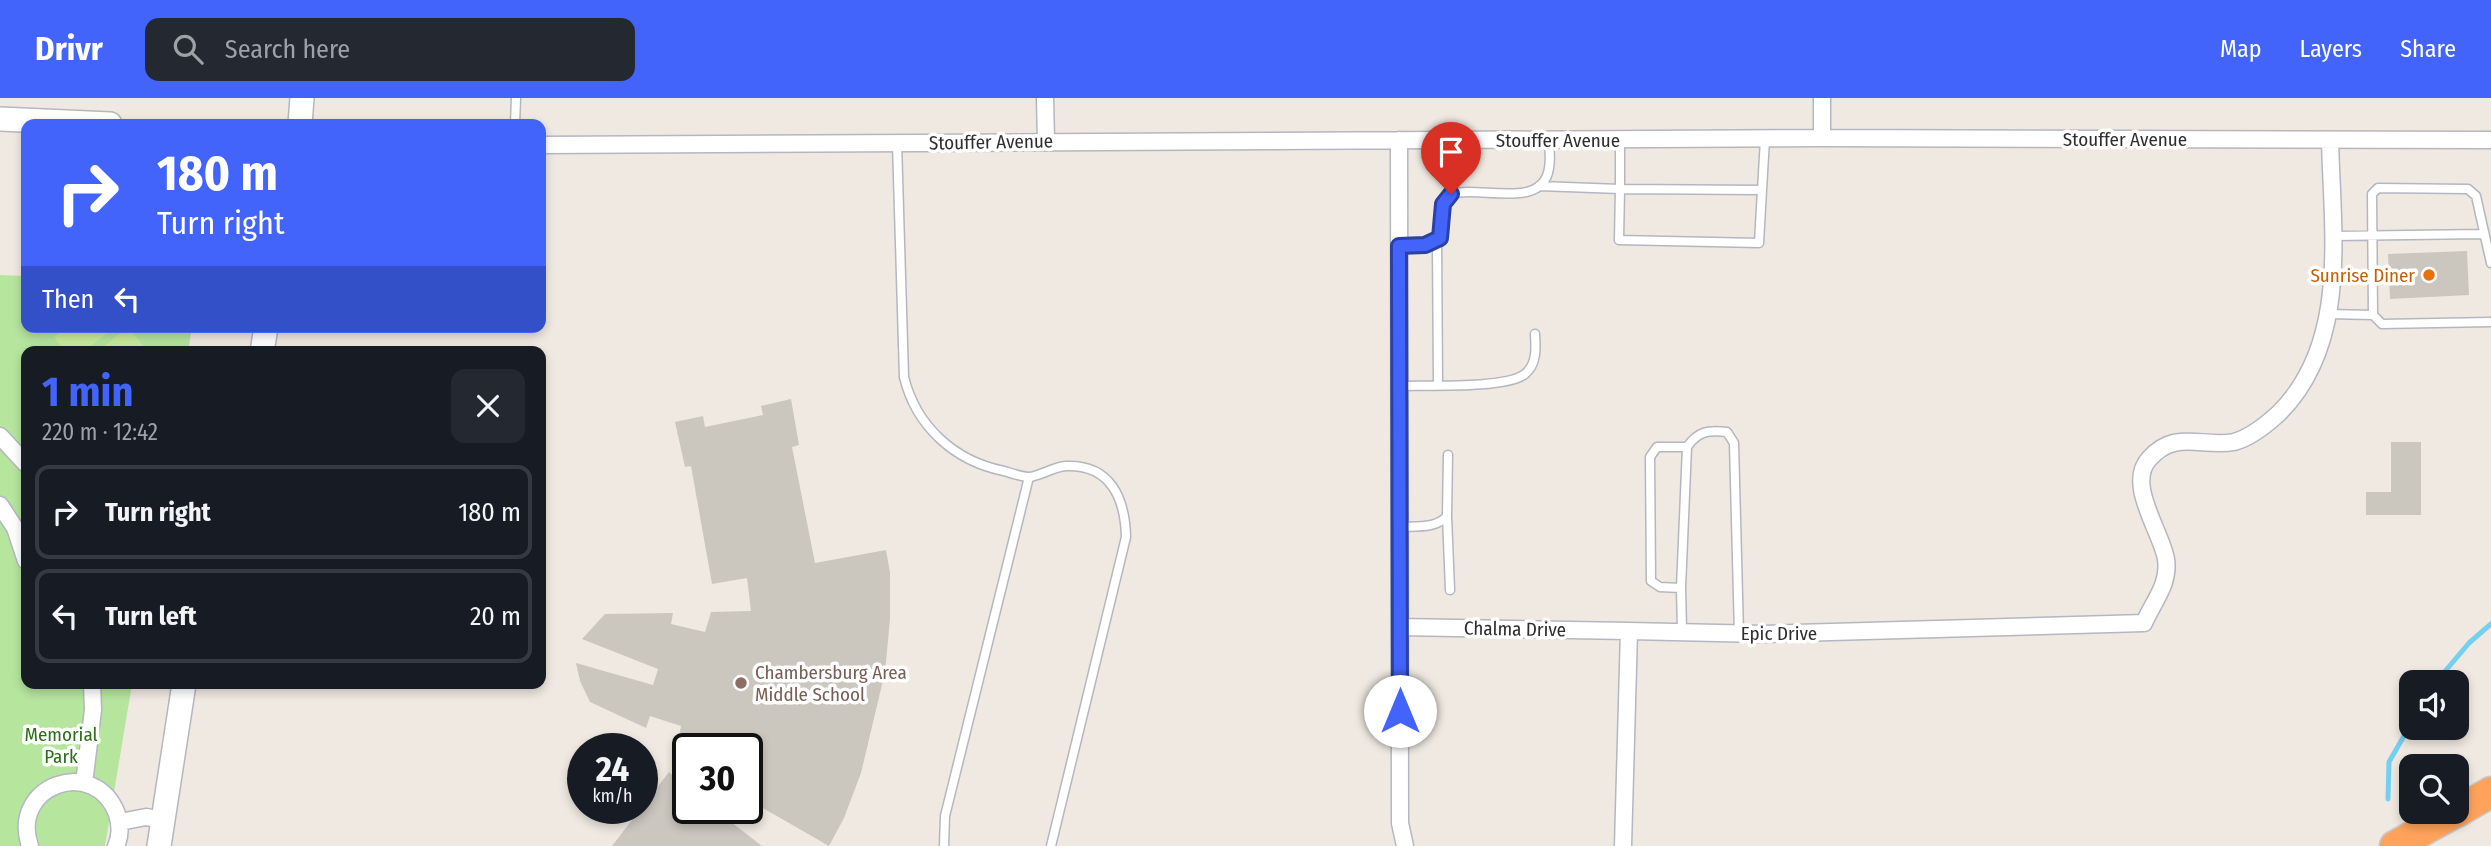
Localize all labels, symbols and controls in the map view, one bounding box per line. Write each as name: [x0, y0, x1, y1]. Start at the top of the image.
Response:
search box: [145, 18, 635, 81]
text: Drivr: [35, 29, 103, 69]
icon: search: [169, 30, 207, 68]
text: Search here: [225, 34, 350, 65]
text: Map: [2220, 35, 2262, 63]
text: Layers: [2300, 35, 2362, 63]
text: Share: [2400, 35, 2456, 63]
pin: [1421, 122, 1481, 194]
street label: Stouffer Avenue: [2063, 128, 2187, 151]
street label: Stouffer Avenue: [929, 129, 1053, 155]
street label: Stouffer Avenue: [1496, 129, 1620, 152]
icon: arrive: [1432, 133, 1470, 171]
text: 180 m: [157, 144, 278, 203]
icon: right: [42, 147, 133, 238]
text: Turn right: [157, 204, 284, 242]
place label: Sunrise Diner: [2310, 264, 2415, 287]
marker: Sunrise Diner: [2421, 267, 2437, 283]
icon: left: [108, 280, 146, 318]
text: Then: [42, 284, 94, 315]
text: 1 min: [42, 367, 133, 417]
button: close: [451, 369, 525, 443]
text: 220 m · 12:42: [42, 418, 158, 446]
icon: right: [46, 493, 84, 531]
text: Turn right: [105, 497, 211, 528]
text: 180 m: [458, 497, 521, 528]
icon: left: [46, 597, 84, 635]
text: Turn left: [105, 601, 197, 632]
text: 20 m: [470, 601, 521, 632]
street label: Chalma Drive: [1464, 617, 1566, 641]
street label: Epic Drive: [1741, 622, 1817, 645]
place label: Chambersburg Area Middle School: [755, 661, 907, 706]
map controls: [2399, 670, 2469, 824]
button: sound: [2399, 670, 2469, 740]
position arrow: [1363, 674, 1437, 748]
marker: Chambersburg Area Middle School: [733, 675, 749, 691]
park label: Memorial Park: [24, 723, 98, 768]
speed limit sign: 30: [672, 733, 763, 824]
text: 24: [596, 748, 629, 790]
button: search: [2399, 754, 2469, 824]
text: km/h: [592, 785, 633, 807]

